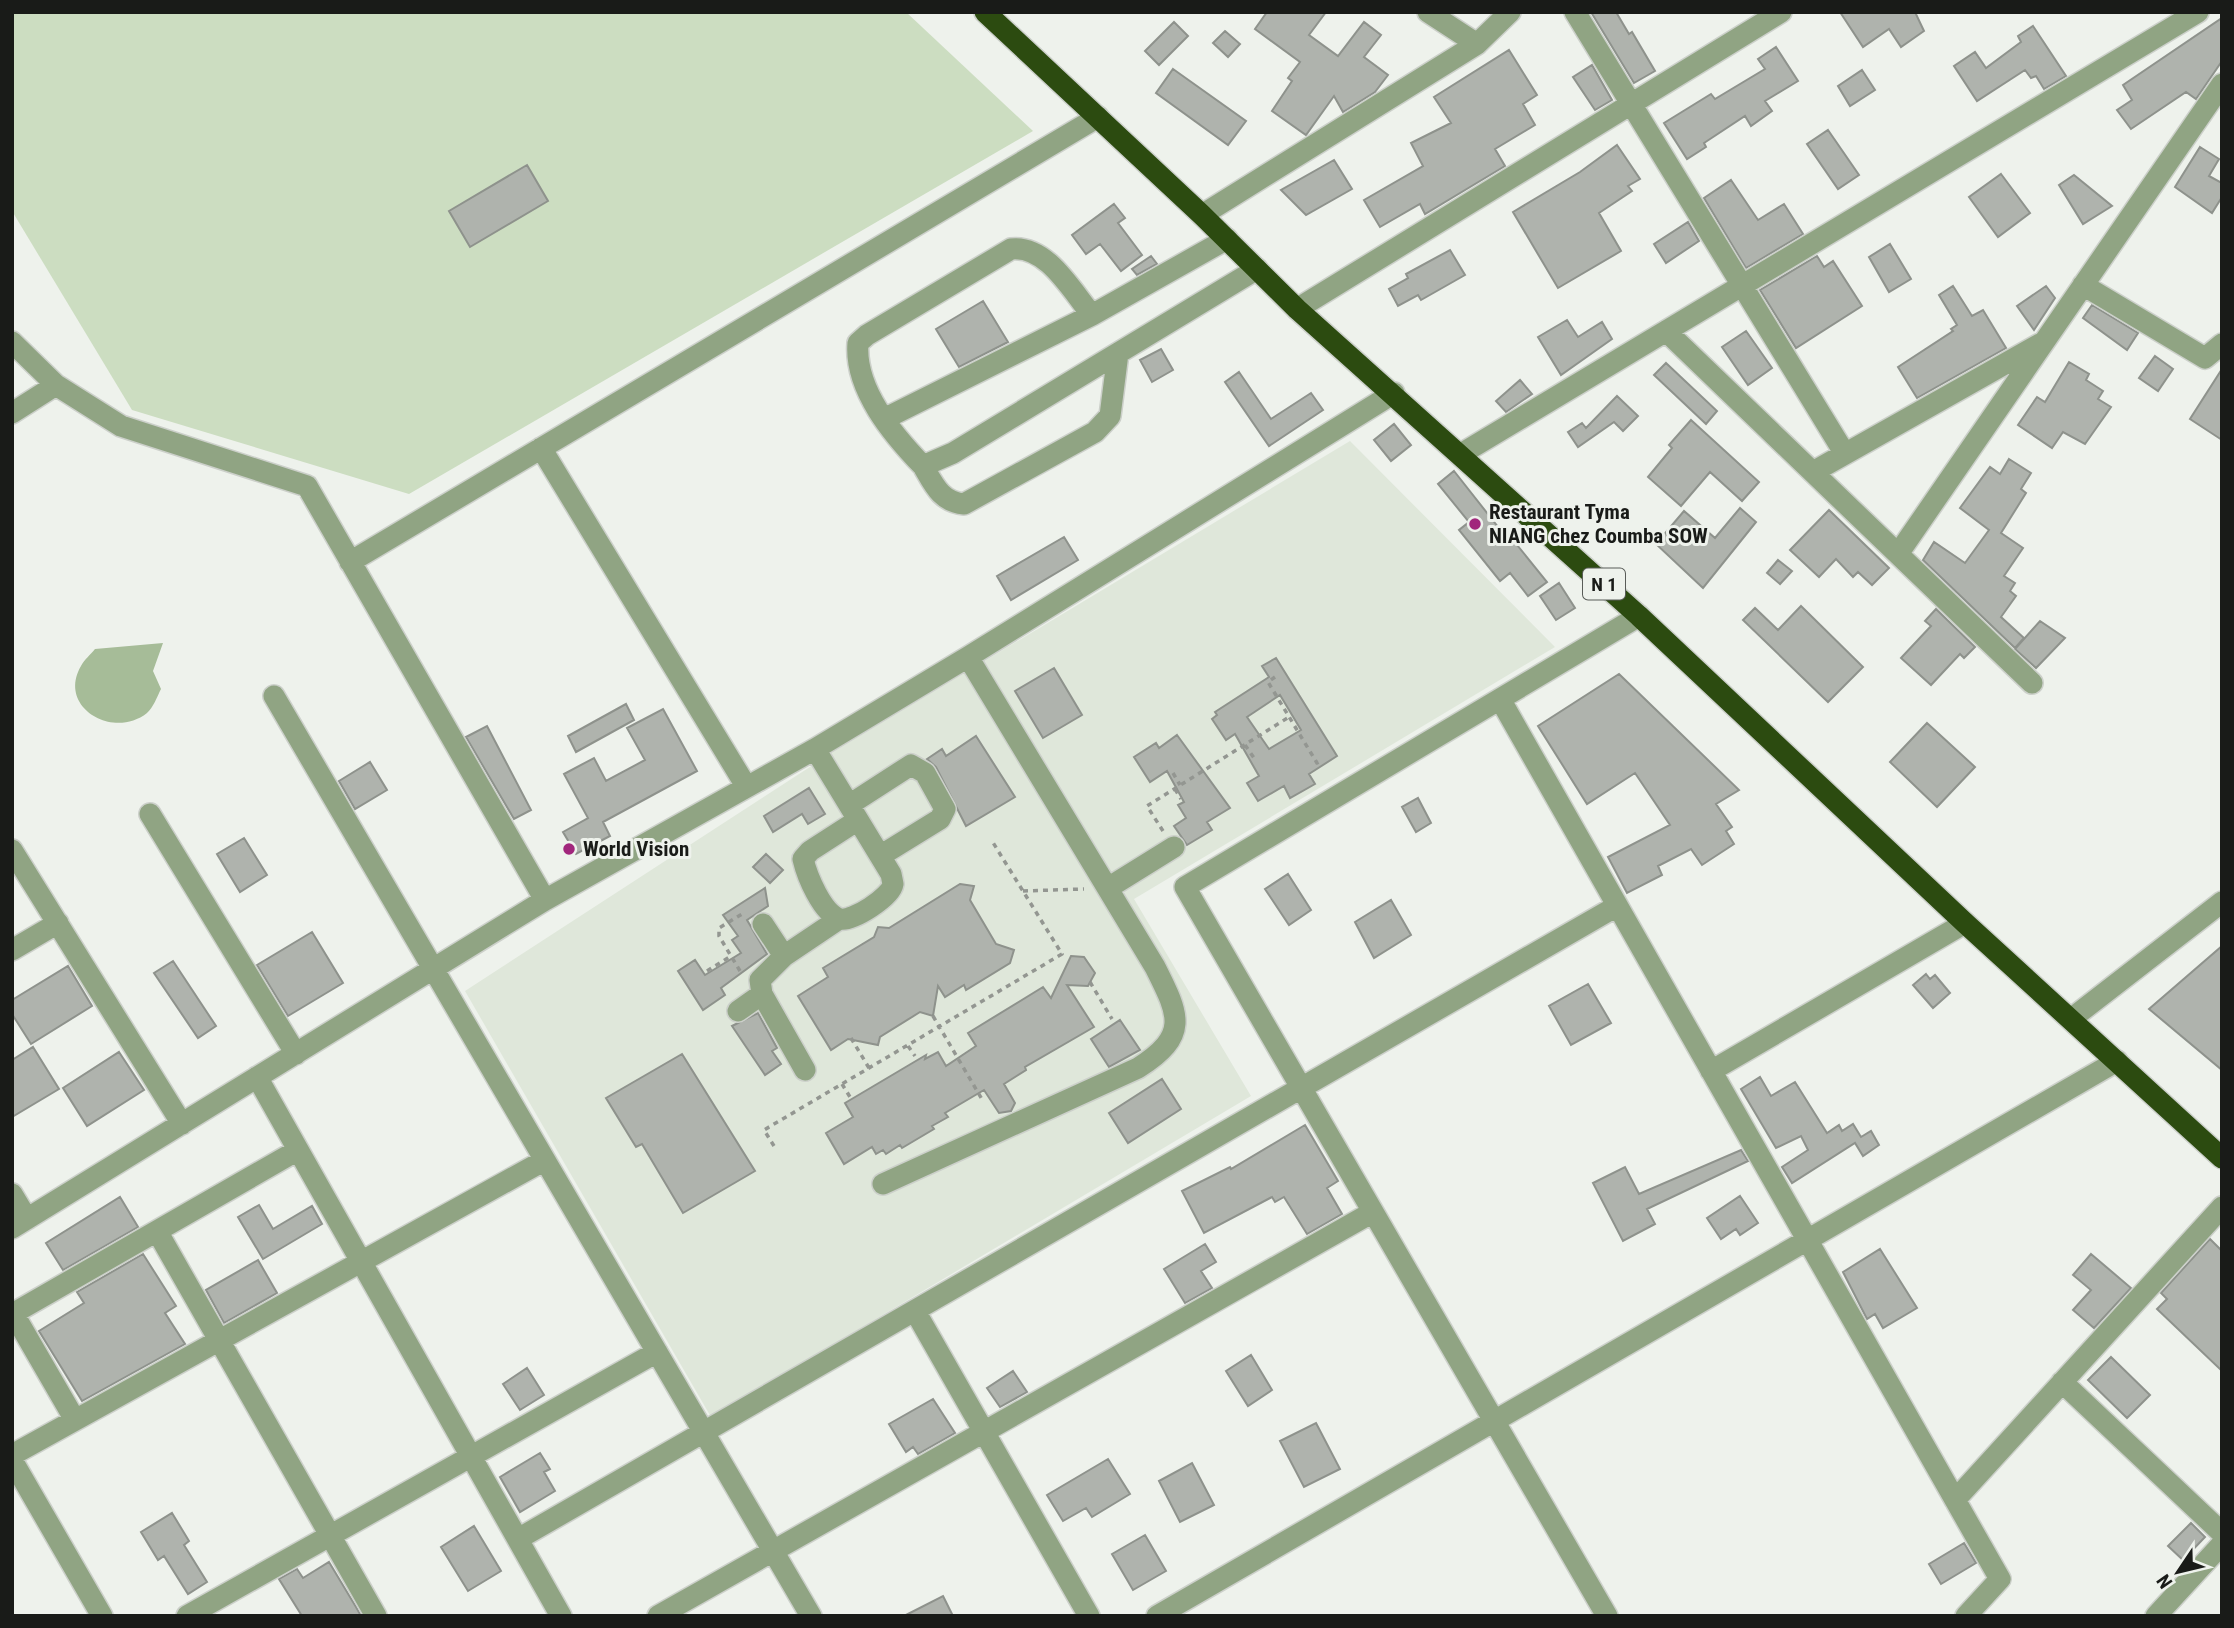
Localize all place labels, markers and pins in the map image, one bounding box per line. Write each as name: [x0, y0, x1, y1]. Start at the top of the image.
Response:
place label: Restaurant Tyma NIANG chez Coumba SOW: [1489, 500, 1708, 548]
marker: Restaurant Tyma NIANG chez Coumba SOW: [1467, 516, 1483, 532]
place label: World Vision: [583, 837, 689, 861]
marker: World Vision: [561, 841, 577, 857]

